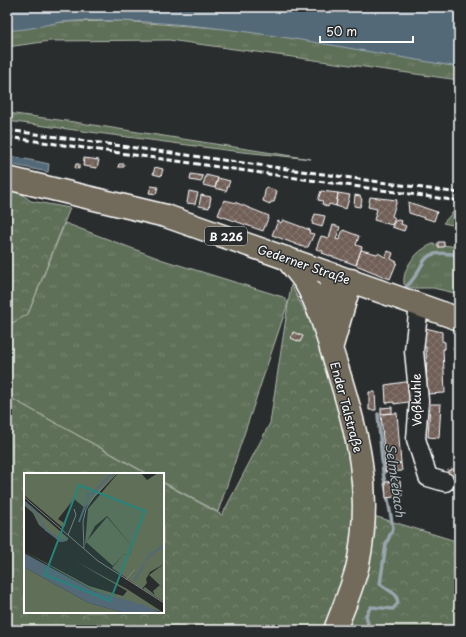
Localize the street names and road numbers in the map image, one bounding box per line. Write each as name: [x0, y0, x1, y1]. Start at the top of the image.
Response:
road number: B 226: [205, 227, 247, 245]
street label: Gederner Straße: [255, 240, 353, 288]
street label: Ender Talstraße: [326, 360, 368, 454]
street label: Voßkuhle: [407, 373, 425, 427]

